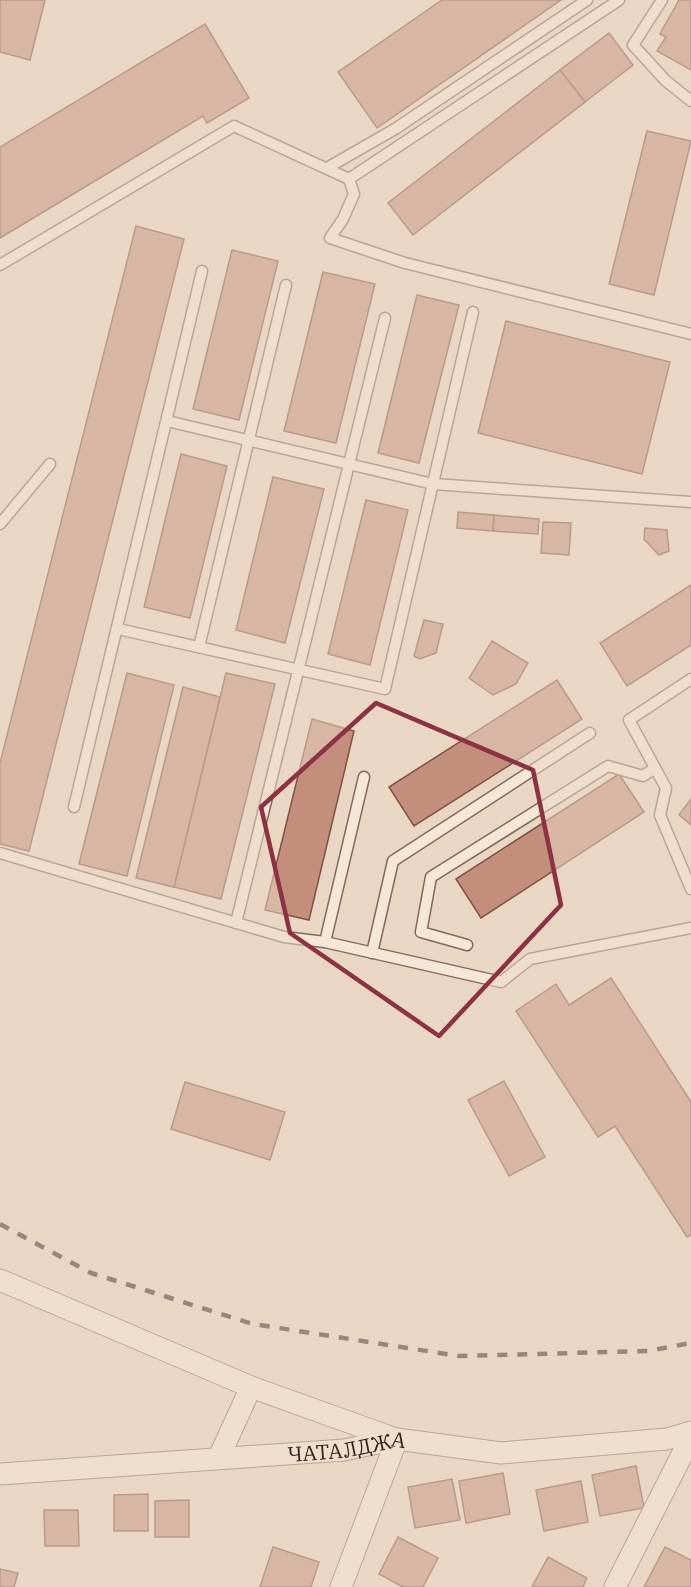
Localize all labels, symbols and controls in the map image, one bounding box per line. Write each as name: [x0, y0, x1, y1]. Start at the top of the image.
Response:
street label: ЧАТАЛДЖА: [286, 1424, 408, 1468]

